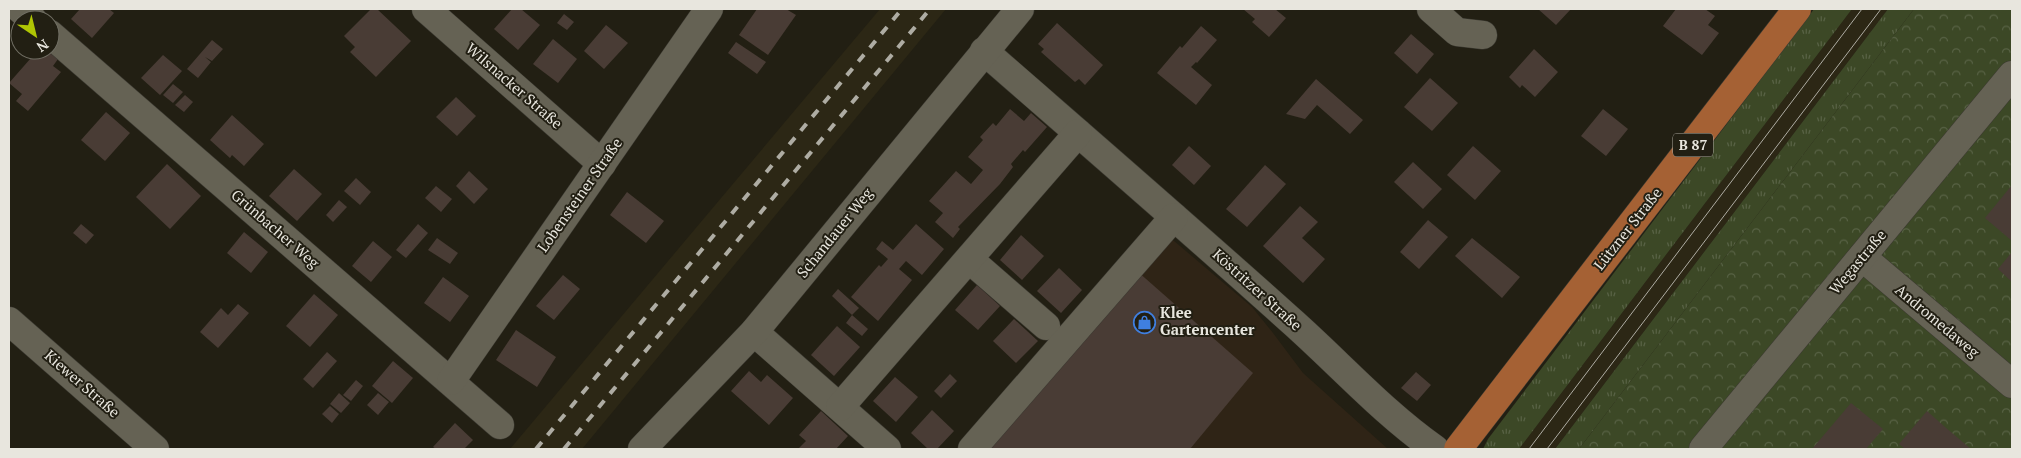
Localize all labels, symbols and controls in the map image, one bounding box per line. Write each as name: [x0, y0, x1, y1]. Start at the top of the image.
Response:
north arrow: [10, 10, 60, 60]
text: N: [33, 35, 53, 57]
street label: Wilsnacker Straße: [462, 38, 567, 133]
street label: Lobensteiner Straße: [532, 133, 626, 256]
road number: B 87: [1673, 134, 1713, 156]
street label: Schandauer Weg: [792, 182, 877, 282]
street label: Lützner Straße: [1589, 183, 1666, 274]
street label: Grünbacher Weg: [227, 184, 325, 273]
street label: Wegastraße: [1824, 225, 1890, 298]
street label: Köstritzer Straße: [1209, 244, 1306, 335]
street label: Andromedaweg: [1891, 279, 1985, 362]
place label: Klee Gartencenter: [1160, 302, 1255, 339]
shop icon: Klee Gartencenter: [1132, 310, 1156, 334]
street label: Kiewer Straße: [41, 345, 124, 421]

